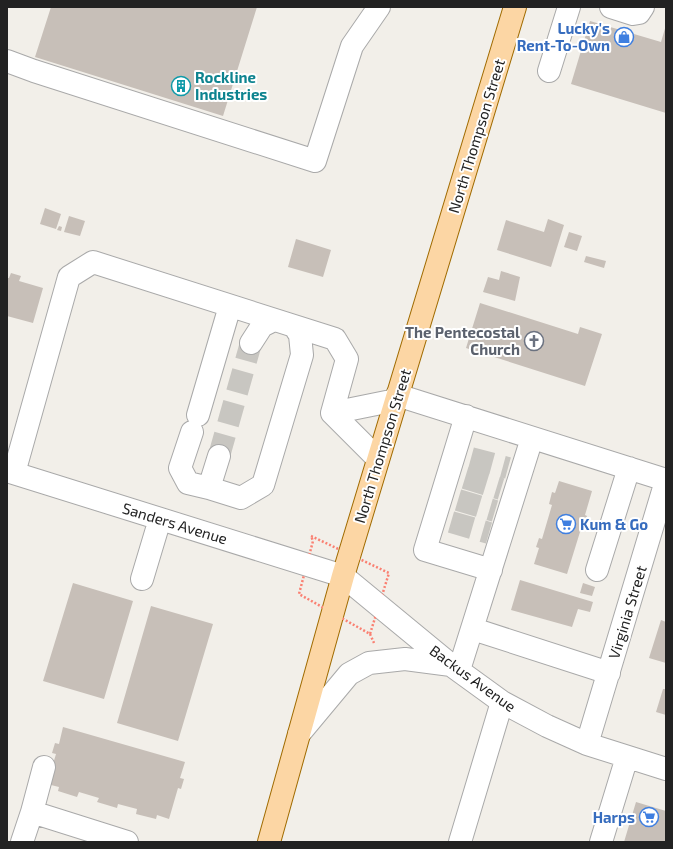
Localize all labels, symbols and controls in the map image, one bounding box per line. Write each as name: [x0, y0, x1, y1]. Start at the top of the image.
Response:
place label: Lucky's Rent-To-Own: [517, 19, 610, 54]
shop icon: Lucky's Rent-To-Own: [613, 26, 635, 48]
street label: North Thompson Street: [444, 56, 508, 215]
place label: Rockline Industries: [195, 68, 267, 103]
building icon: Rockline Industries: [170, 75, 192, 97]
place label: The Pentecostal Church: [405, 323, 520, 358]
church icon: The Pentecostal Church: [523, 330, 545, 352]
street label: North Thompson Street: [350, 366, 414, 525]
street label: Sanders Avenue: [120, 498, 230, 548]
supermarket icon: Kum & Go: [555, 513, 577, 535]
place label: Kum & Go: [580, 515, 648, 533]
street label: Virginia Street: [604, 563, 650, 661]
street label: Backus Avenue: [426, 641, 520, 715]
supermarket icon: Harps: [638, 806, 660, 828]
place label: Harps: [593, 808, 635, 826]

